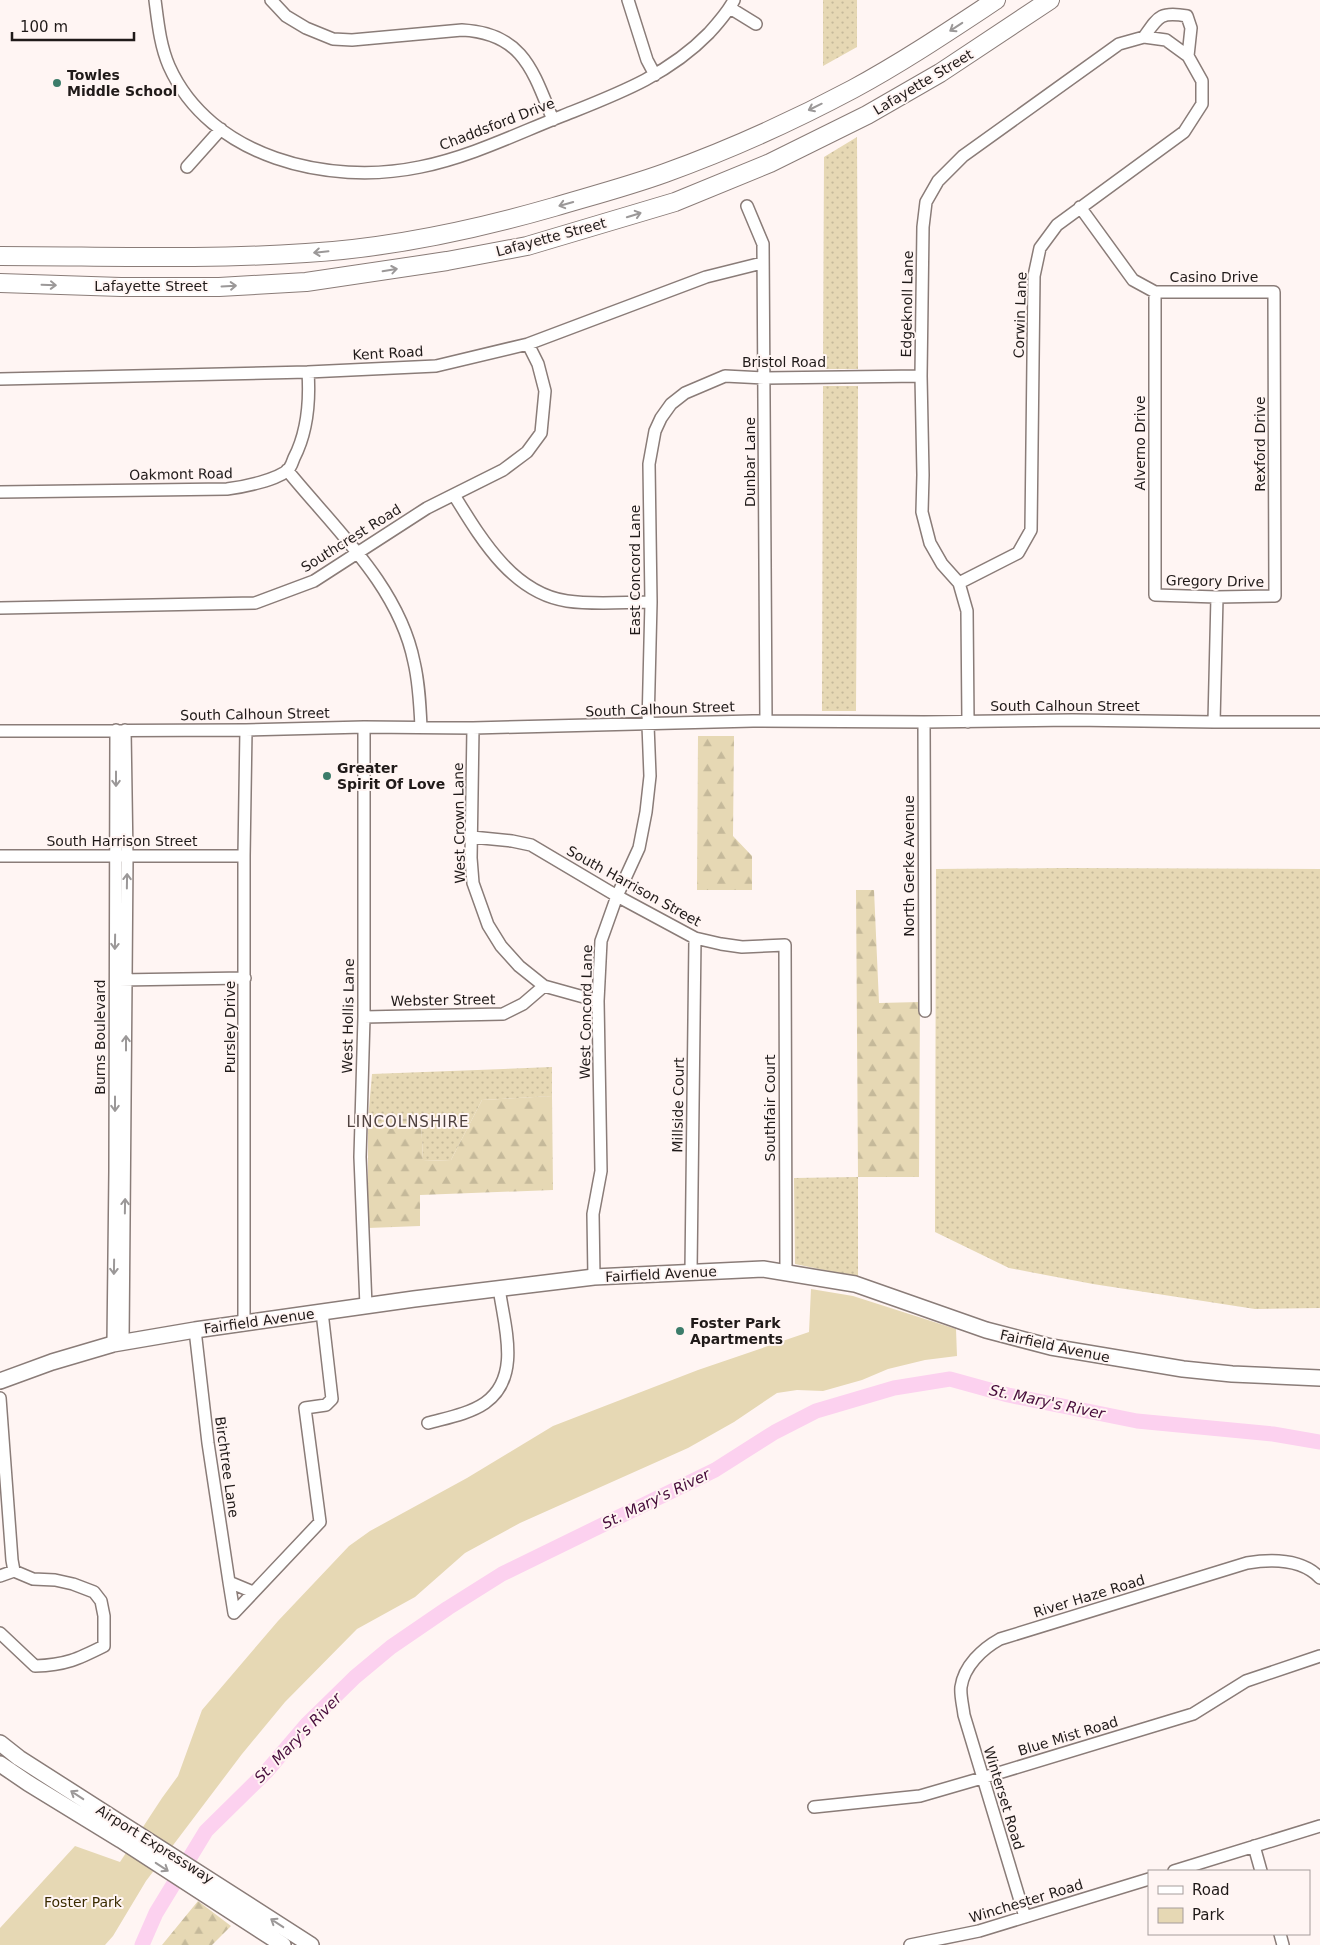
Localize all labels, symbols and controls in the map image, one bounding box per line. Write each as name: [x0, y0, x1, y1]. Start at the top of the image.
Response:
scale bar: [12, 10, 135, 42]
text: 100 m: [20, 18, 68, 36]
one-way arrow: [949, 22, 963, 32]
street label: Lafayette Street: [870, 46, 976, 118]
place label: Towles Middle School: [67, 67, 177, 99]
marker: Towles Middle School: [51, 77, 63, 89]
street label: Chaddsford Drive: [437, 95, 557, 153]
one-way arrow: [808, 103, 823, 113]
one-way arrow: [558, 199, 574, 209]
one-way arrow: [625, 209, 641, 219]
street label: Lafayette Street: [494, 214, 608, 259]
one-way arrow: [313, 247, 329, 257]
street label: Edgeknoll Lane: [898, 250, 916, 358]
one-way arrow: [382, 265, 398, 275]
street label: Casino Drive: [1170, 269, 1258, 285]
street label: Corwin Lane: [1010, 271, 1030, 359]
street label: Lafayette Street: [94, 278, 208, 294]
one-way arrow: [40, 280, 56, 290]
one-way arrow: [220, 282, 236, 291]
street label: Kent Road: [352, 343, 424, 363]
street label: Bristol Road: [742, 354, 826, 370]
street label: Alverno Drive: [1132, 395, 1148, 491]
street label: Rexford Drive: [1252, 396, 1268, 492]
street label: Dunbar Lane: [742, 417, 758, 507]
street label: Oakmont Road: [129, 465, 233, 483]
street label: Southcrest Road: [298, 501, 404, 575]
street label: East Concord Lane: [627, 505, 643, 635]
street label: Gregory Drive: [1166, 572, 1264, 590]
street label: South Calhoun Street: [585, 698, 736, 720]
street label: South Calhoun Street: [990, 698, 1140, 714]
street label: South Calhoun Street: [180, 705, 330, 723]
place label: Greater Spirit Of Love: [337, 760, 445, 792]
street label: West Crown Lane: [450, 762, 468, 884]
one-way arrow: [111, 770, 121, 787]
marker: Greater Spirit Of Love: [321, 770, 333, 782]
street label: North Gerke Avenue: [901, 795, 917, 937]
street label: South Harrison Street: [46, 833, 198, 849]
street label: South Harrison Street: [564, 842, 704, 930]
one-way arrow: [122, 873, 132, 890]
one-way arrow: [111, 933, 120, 949]
street label: West Concord Lane: [577, 944, 595, 1080]
street label: West Hollis Lane: [339, 958, 357, 1074]
street label: Burns Boulevard: [92, 979, 108, 1095]
street label: Pursley Drive: [222, 981, 238, 1073]
street label: Webster Street: [391, 991, 496, 1009]
one-way arrow: [121, 1036, 131, 1052]
street label: Southfair Court: [762, 1054, 778, 1161]
street label: Millside Court: [669, 1057, 687, 1153]
one-way arrow: [110, 1096, 120, 1112]
district label: LINCOLNSHIRE: [347, 1113, 469, 1131]
one-way arrow: [120, 1198, 130, 1214]
one-way arrow: [109, 1258, 119, 1274]
street label: Fairfield Avenue: [605, 1263, 717, 1285]
street label: Fairfield Avenue: [203, 1305, 315, 1337]
place label: Foster Park Apartments: [690, 1315, 783, 1347]
marker: Foster Park Apartments: [674, 1325, 686, 1337]
street label: Fairfield Avenue: [999, 1327, 1111, 1365]
water label: St. Mary's River: [988, 1381, 1107, 1423]
street label: Birchtree Lane: [212, 1415, 242, 1519]
water label: St. Mary's River: [599, 1465, 714, 1533]
street label: River Haze Road: [1031, 1571, 1147, 1621]
water label: St. Mary's River: [251, 1689, 346, 1787]
street label: Blue Mist Road: [1016, 1713, 1120, 1759]
street label: Winterset Road: [981, 1744, 1027, 1852]
one-way arrow: [70, 1789, 84, 1799]
street label: Airport Expressway: [93, 1801, 217, 1887]
one-way arrow: [154, 1862, 168, 1872]
legend: [1148, 1870, 1310, 1935]
street label: Winchester Road: [967, 1876, 1085, 1926]
text: Road: [1192, 1881, 1230, 1899]
park label: Foster Park: [44, 1894, 123, 1910]
text: Park: [1192, 1906, 1225, 1924]
one-way arrow: [271, 1918, 285, 1928]

